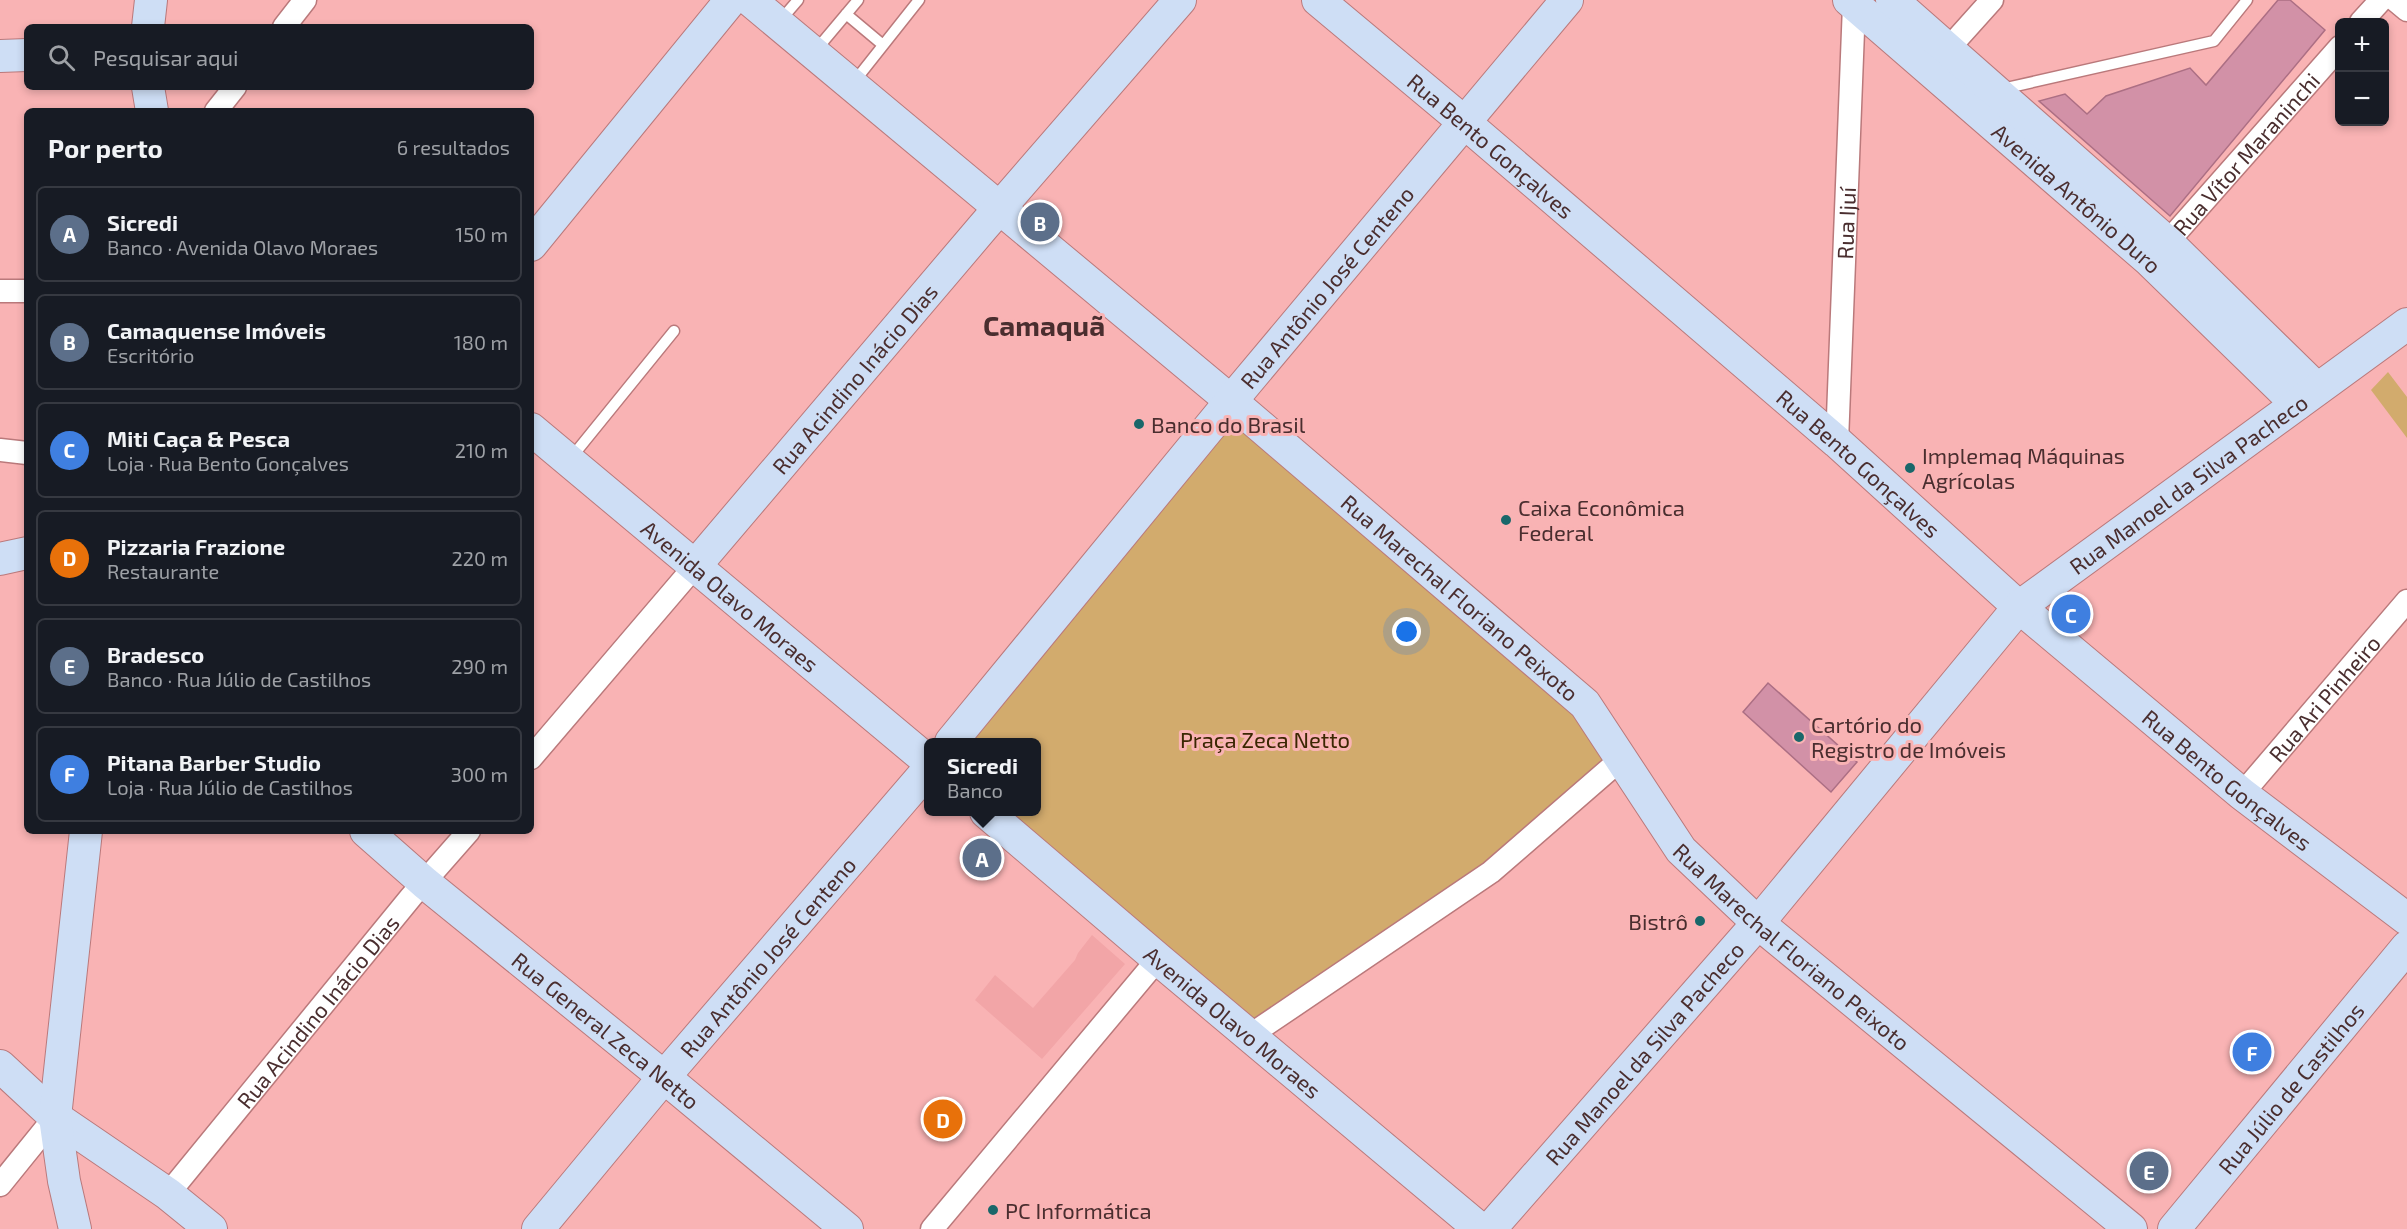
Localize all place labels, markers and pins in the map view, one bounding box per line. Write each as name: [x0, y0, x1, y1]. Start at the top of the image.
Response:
pin: B: [1020, 200, 1060, 244]
place label: Banco do Brasil: [1151, 411, 1306, 437]
marker: Banco do Brasil: [1132, 417, 1146, 431]
place label: Implemaq Máquinas Agrícolas: [1922, 442, 2125, 493]
marker: Implemaq Máquinas Agrícolas: [1903, 461, 1917, 475]
place label: Caixa Econômica Federal: [1518, 494, 1685, 545]
marker: Caixa Econômica Federal: [1499, 513, 1513, 527]
pin: C: [2052, 592, 2090, 636]
place label: Cartório do Registro de Imóveis: [1811, 711, 2006, 762]
marker: Cartório do Registro de Imóveis: [1792, 730, 1806, 744]
pin: A: [962, 836, 1002, 880]
place label: Bistrô: [1628, 908, 1688, 934]
marker: Bistrô: [1693, 914, 1707, 928]
pin: F: [2232, 1030, 2272, 1074]
pin: D: [924, 1096, 962, 1142]
pin: E: [2130, 1148, 2168, 1194]
place label: PC Informática: [1005, 1197, 1152, 1223]
marker: PC Informática: [986, 1203, 1000, 1217]

